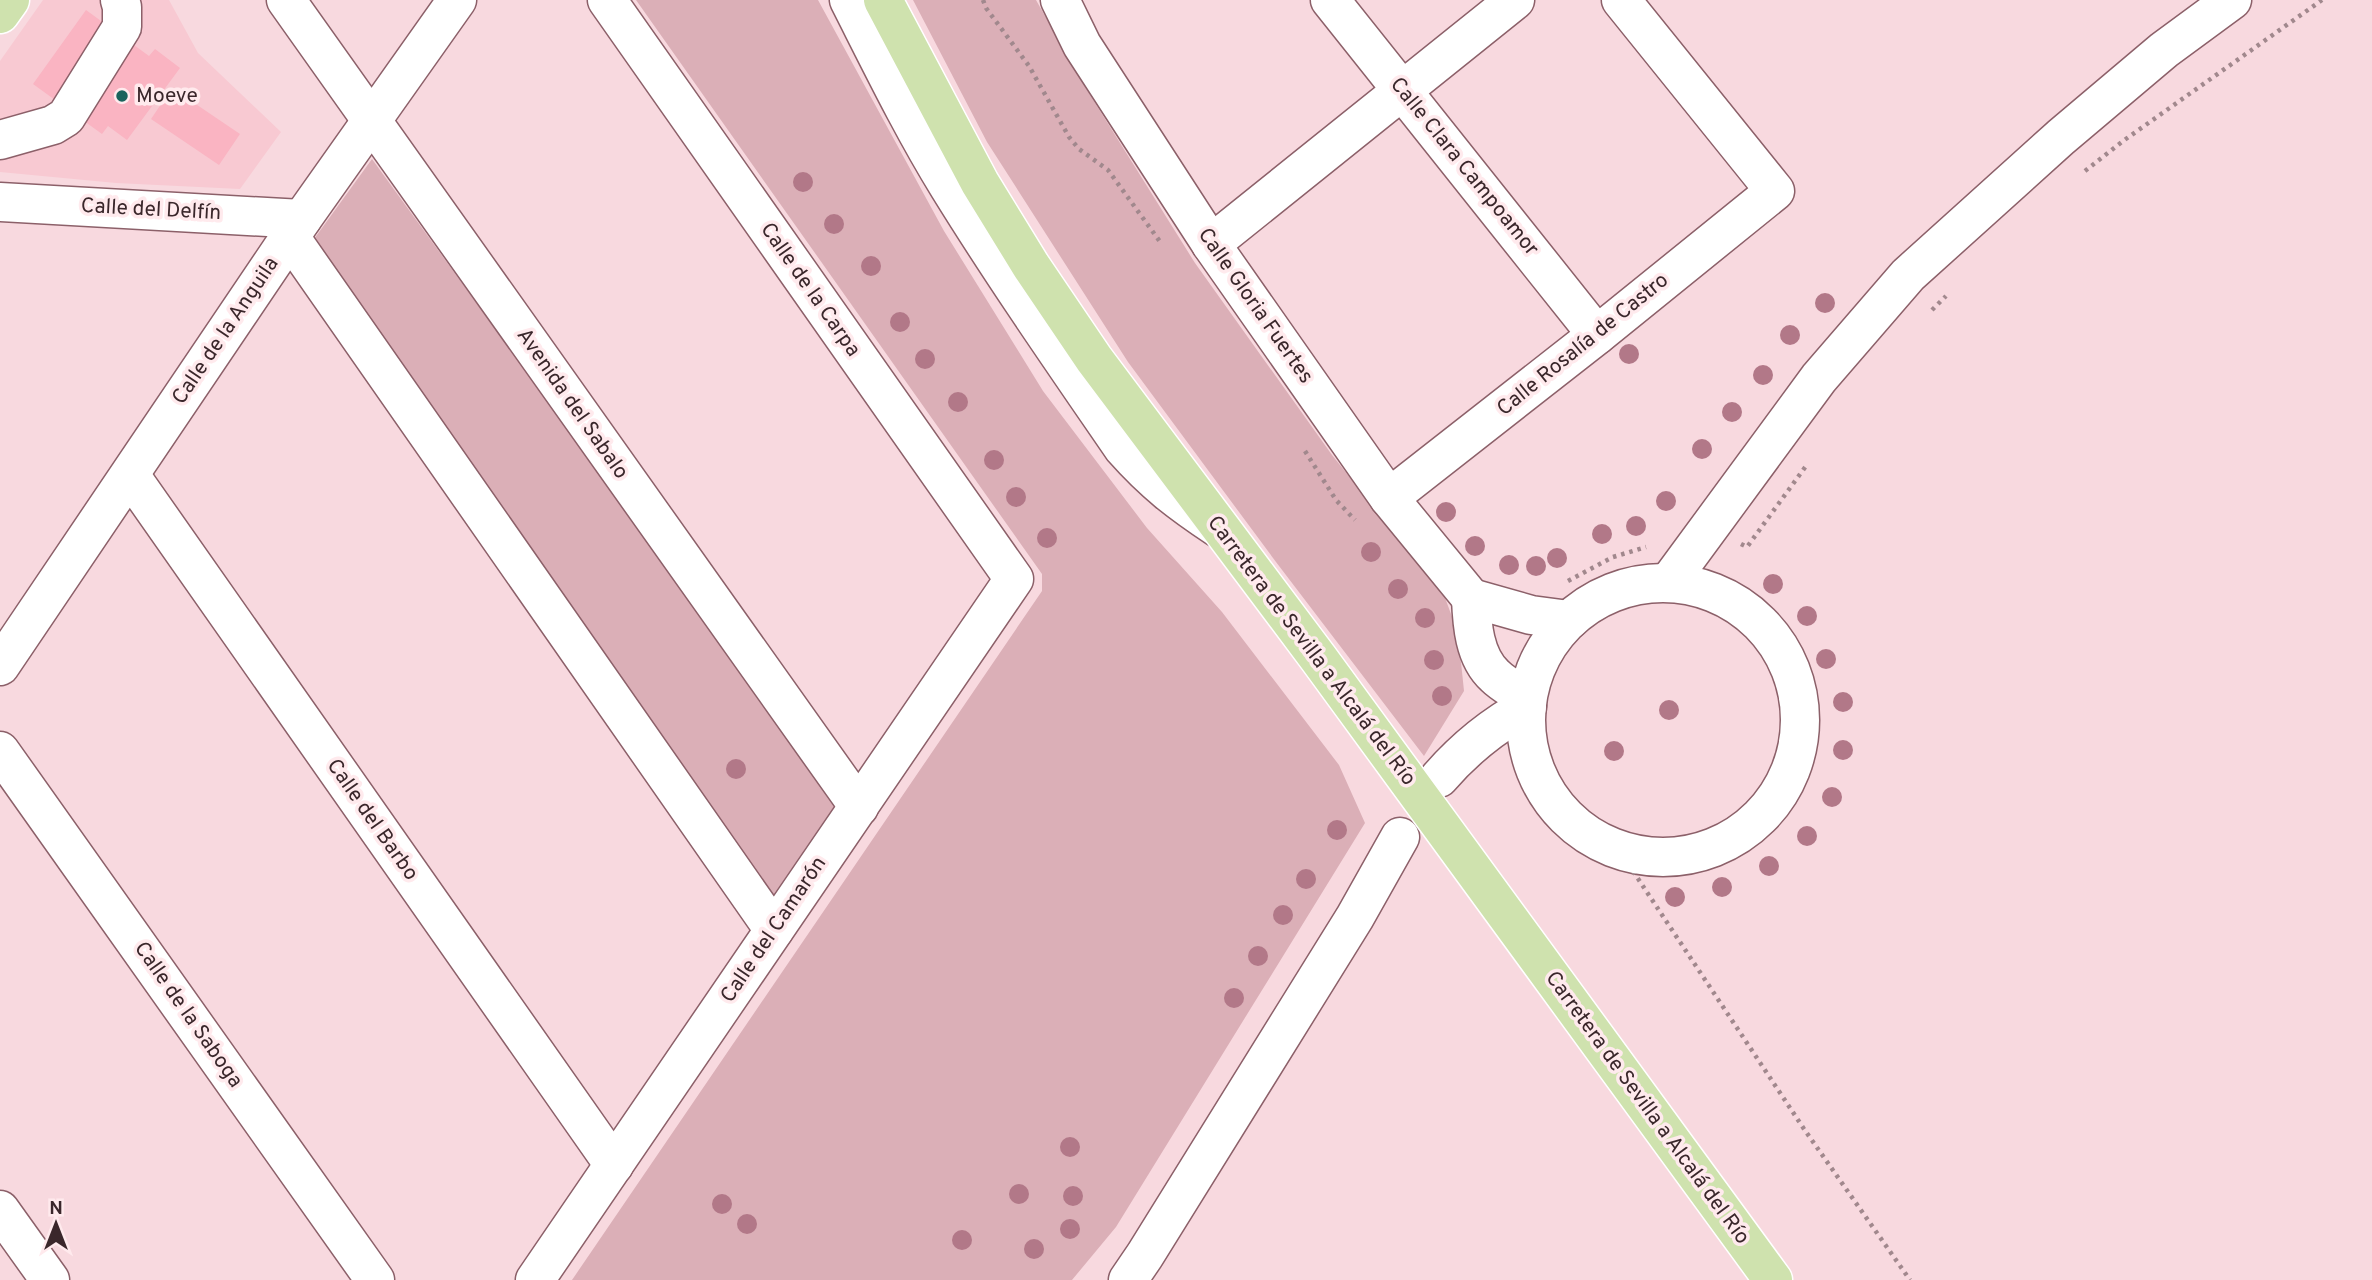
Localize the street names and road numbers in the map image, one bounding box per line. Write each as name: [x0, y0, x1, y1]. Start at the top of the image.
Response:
street label: Calle Clara Campoamor: [1384, 72, 1544, 262]
street label: Calle del Delfín: [80, 193, 222, 227]
street label: Calle de la Carpa: [754, 218, 866, 362]
street label: Calle Gloria Fuertes: [1191, 223, 1319, 389]
street label: Calle de la Anguila: [167, 252, 285, 410]
street label: Calle Rosalía de Castro: [1492, 267, 1674, 423]
street label: Avenida del Sabalo: [510, 323, 634, 485]
street label: Carretera de Sevilla a Alcalá del Río: [1201, 511, 1421, 791]
street label: Calle del Barbo: [320, 754, 424, 886]
street label: Calle del Camarón: [715, 852, 833, 1008]
street label: Calle de la Saboga: [128, 937, 248, 1093]
street label: Carretera de Sevilla a Alcalá del Río: [1539, 966, 1755, 1250]

